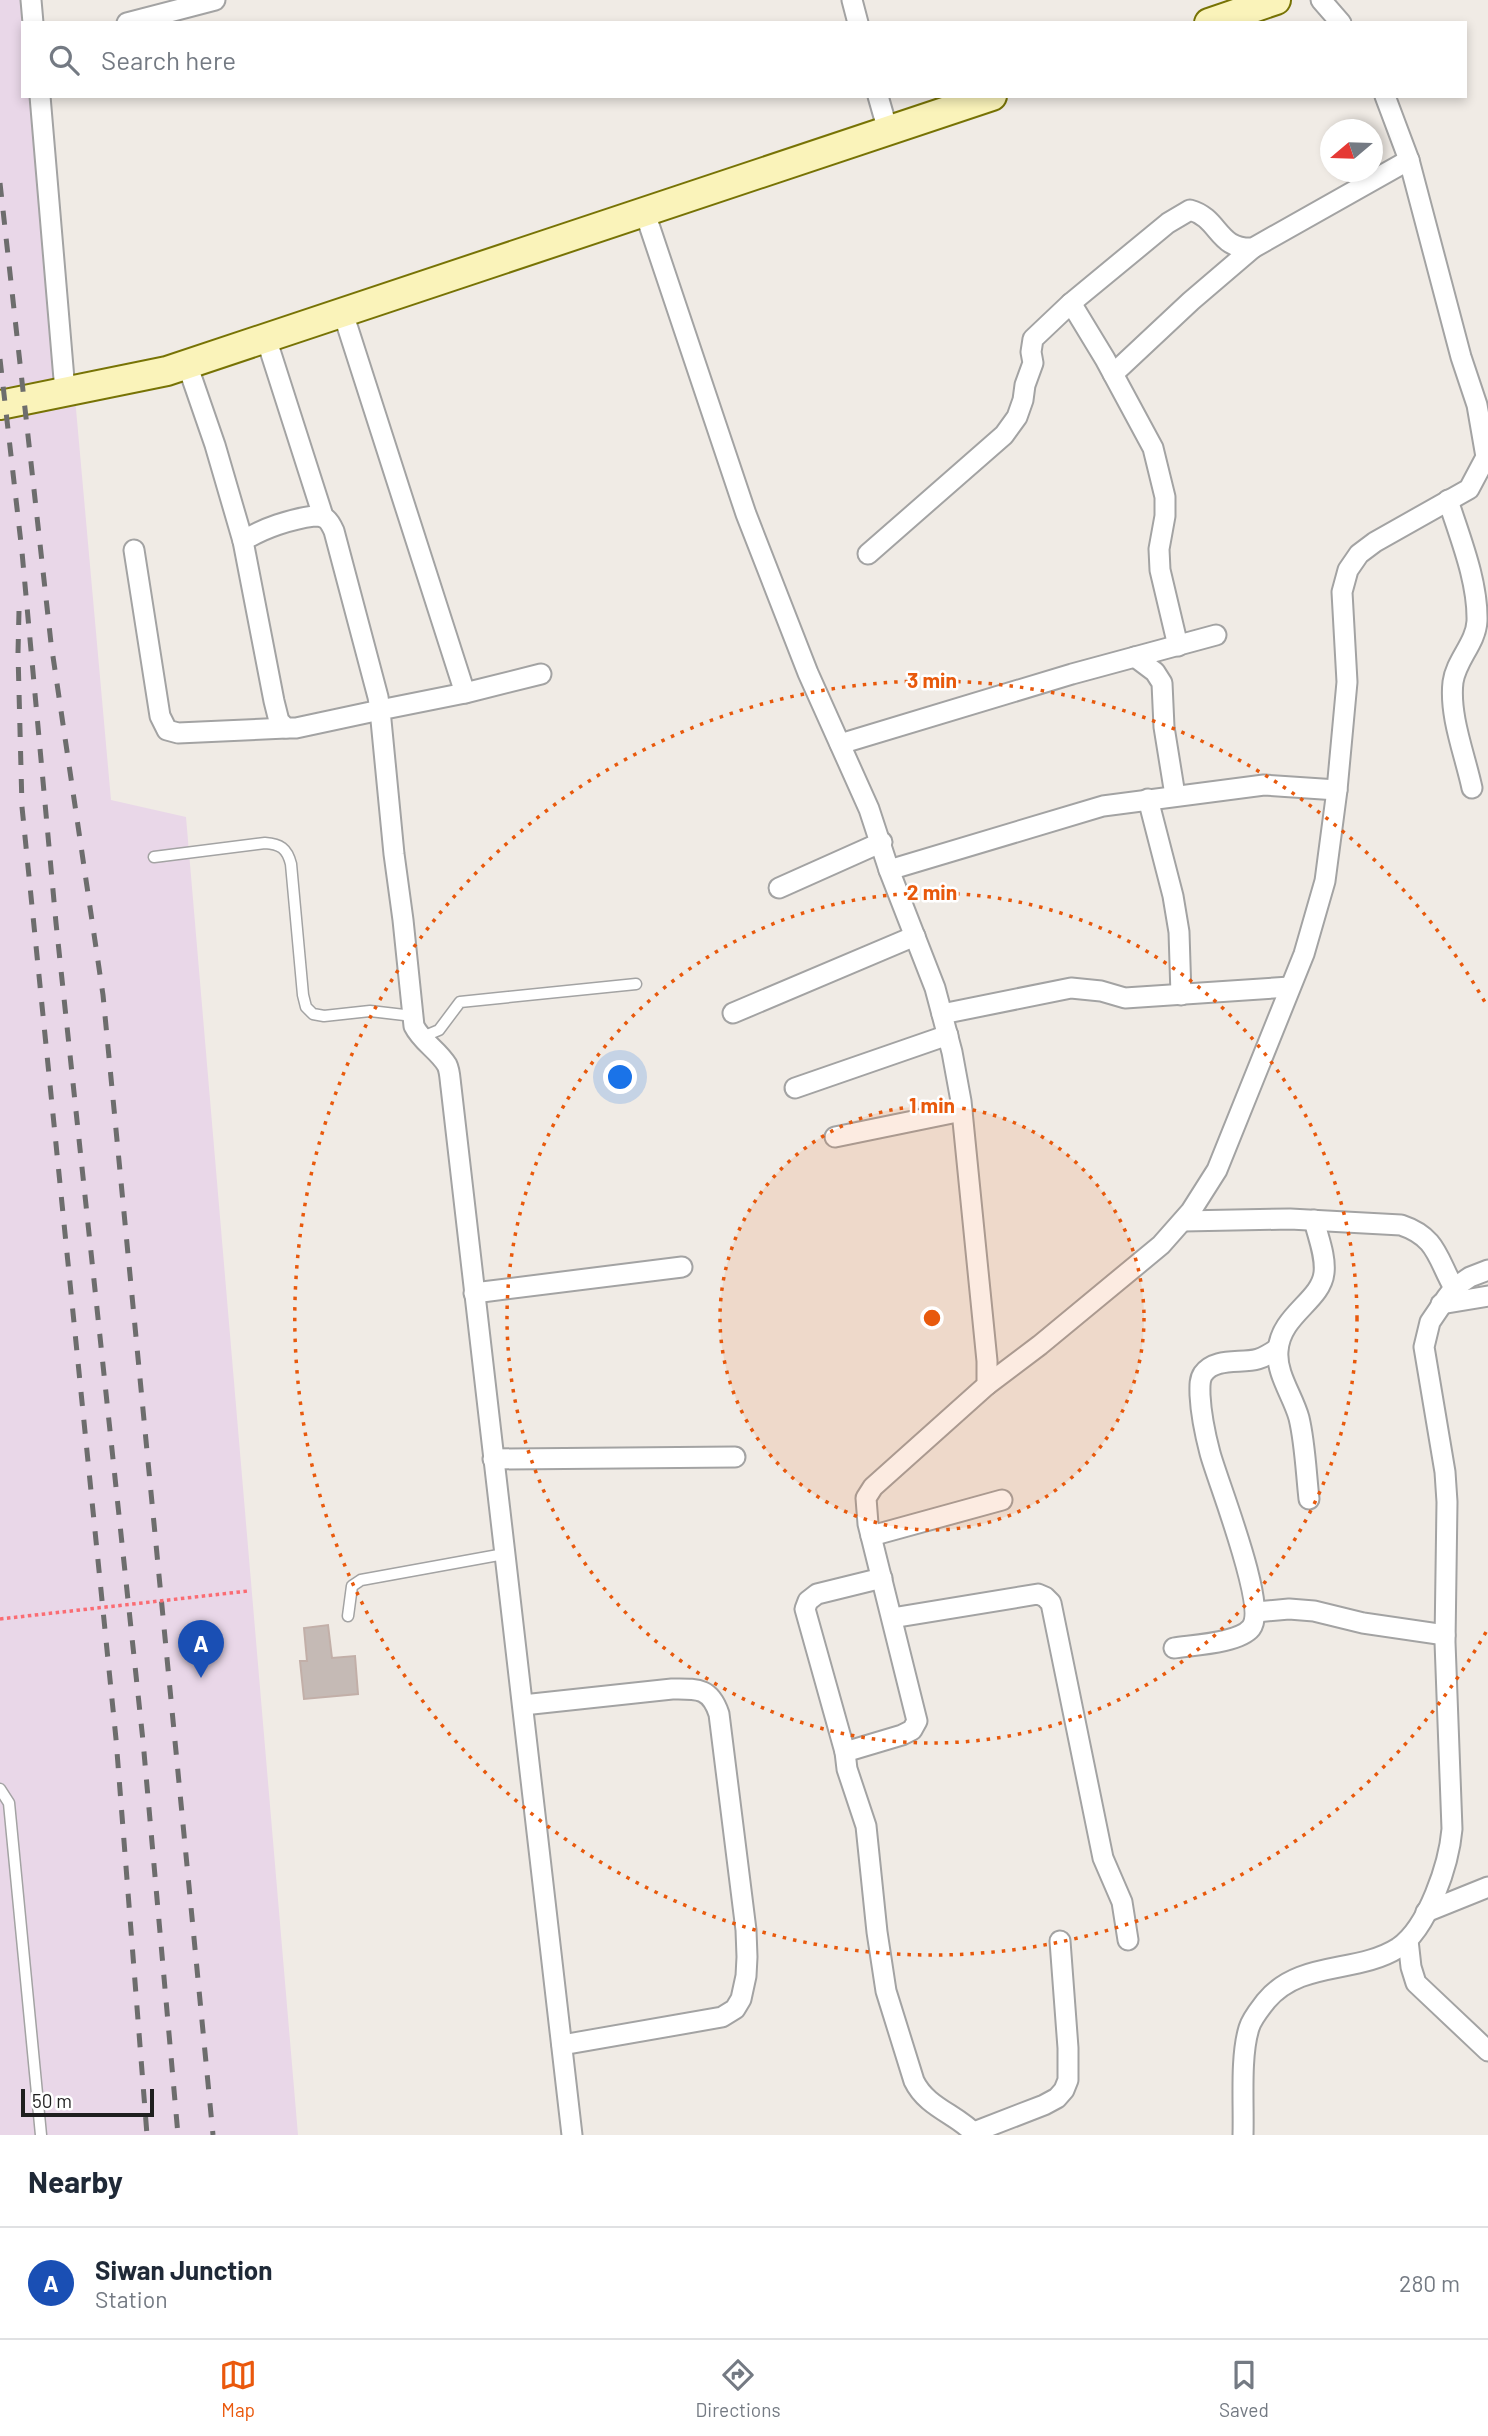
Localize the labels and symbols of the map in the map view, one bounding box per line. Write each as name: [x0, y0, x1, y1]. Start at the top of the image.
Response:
north arrow: [1320, 119, 1383, 182]
text: 3 min: [907, 667, 957, 692]
text: 2 min: [907, 879, 957, 904]
your location: [603, 1060, 637, 1094]
text: 1 min: [909, 1092, 955, 1117]
centre of rings: [920, 1306, 944, 1330]
pin: A: [178, 1620, 224, 1678]
scale bar: [21, 2086, 154, 2118]

